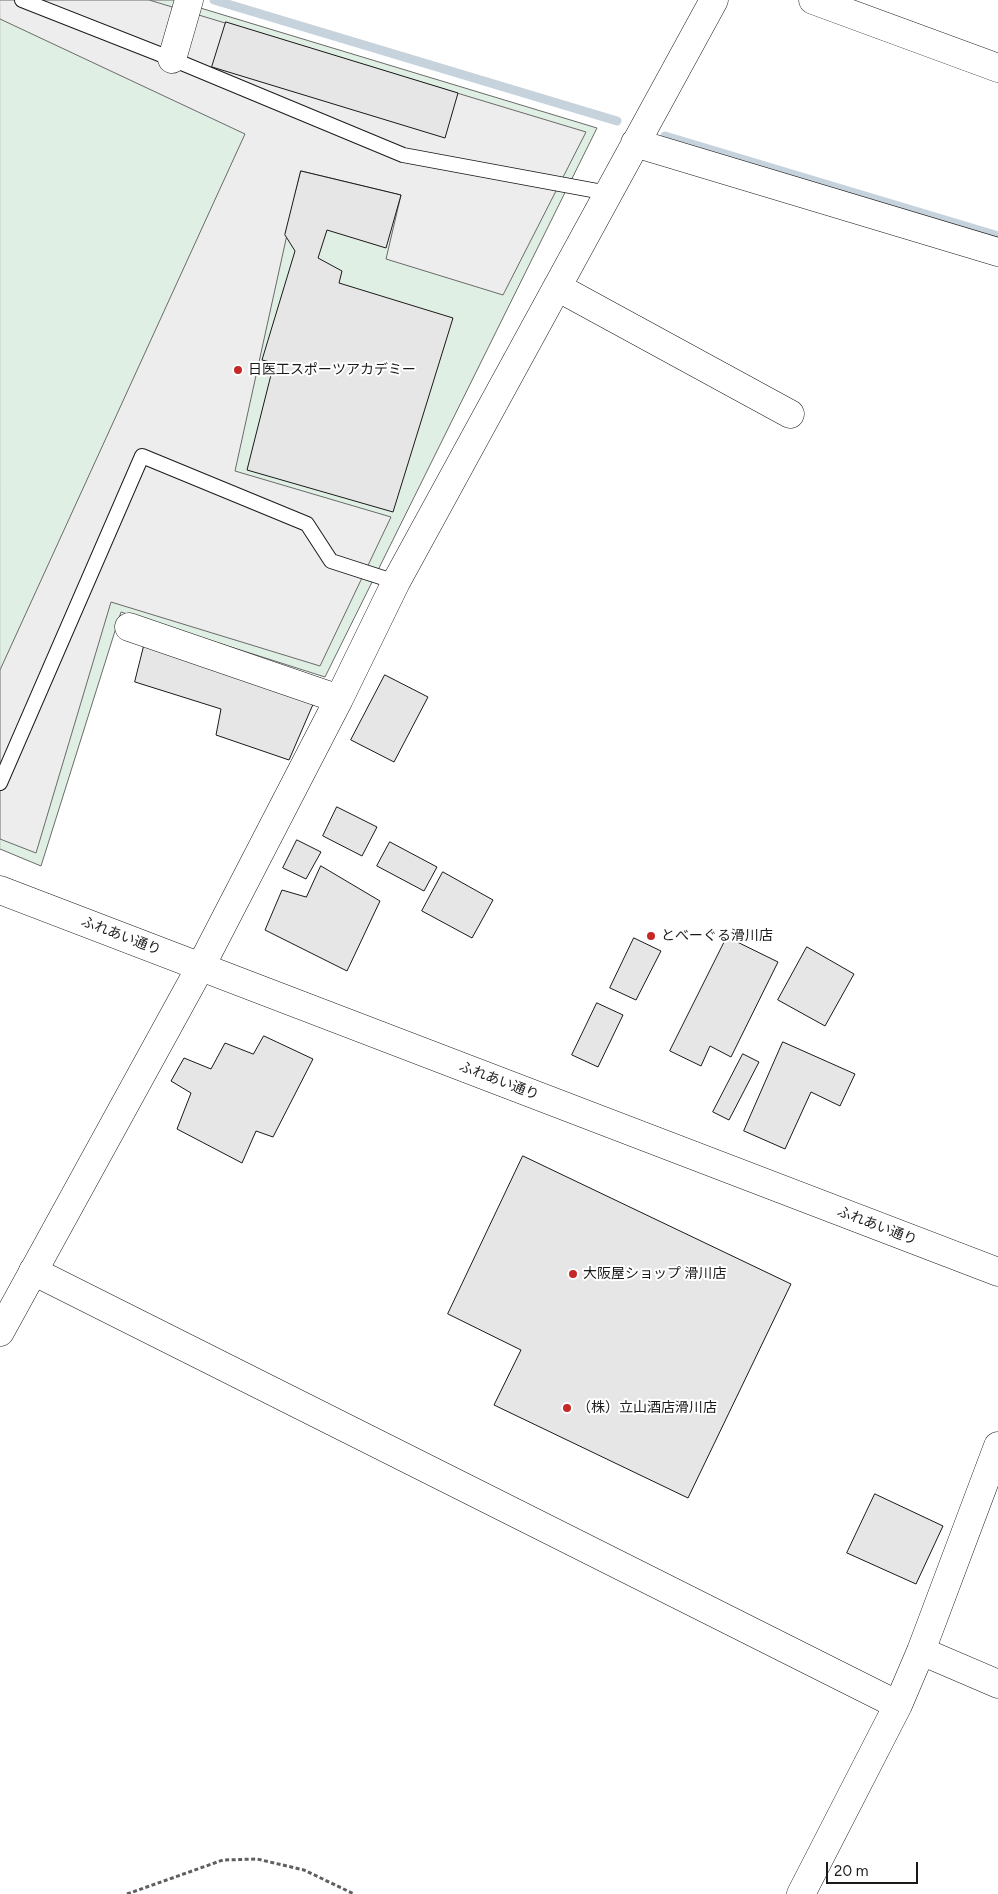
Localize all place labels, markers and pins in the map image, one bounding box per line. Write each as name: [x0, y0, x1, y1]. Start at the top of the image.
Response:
place label: 日医工スポーツアカデミー: [248, 362, 416, 378]
marker: 日医工スポーツアカデミー: [232, 364, 244, 376]
place label: とべーぐる滑川店: [661, 928, 773, 944]
marker: とべーぐる滑川店: [645, 930, 657, 942]
place label: 大阪屋ショップ 滑川店: [583, 1266, 726, 1282]
marker: 大阪屋ショップ 滑川店: [567, 1268, 579, 1280]
place label: （株）立山酒店滑川店: [577, 1400, 717, 1416]
marker: （株）立山酒店滑川店: [561, 1402, 573, 1414]

